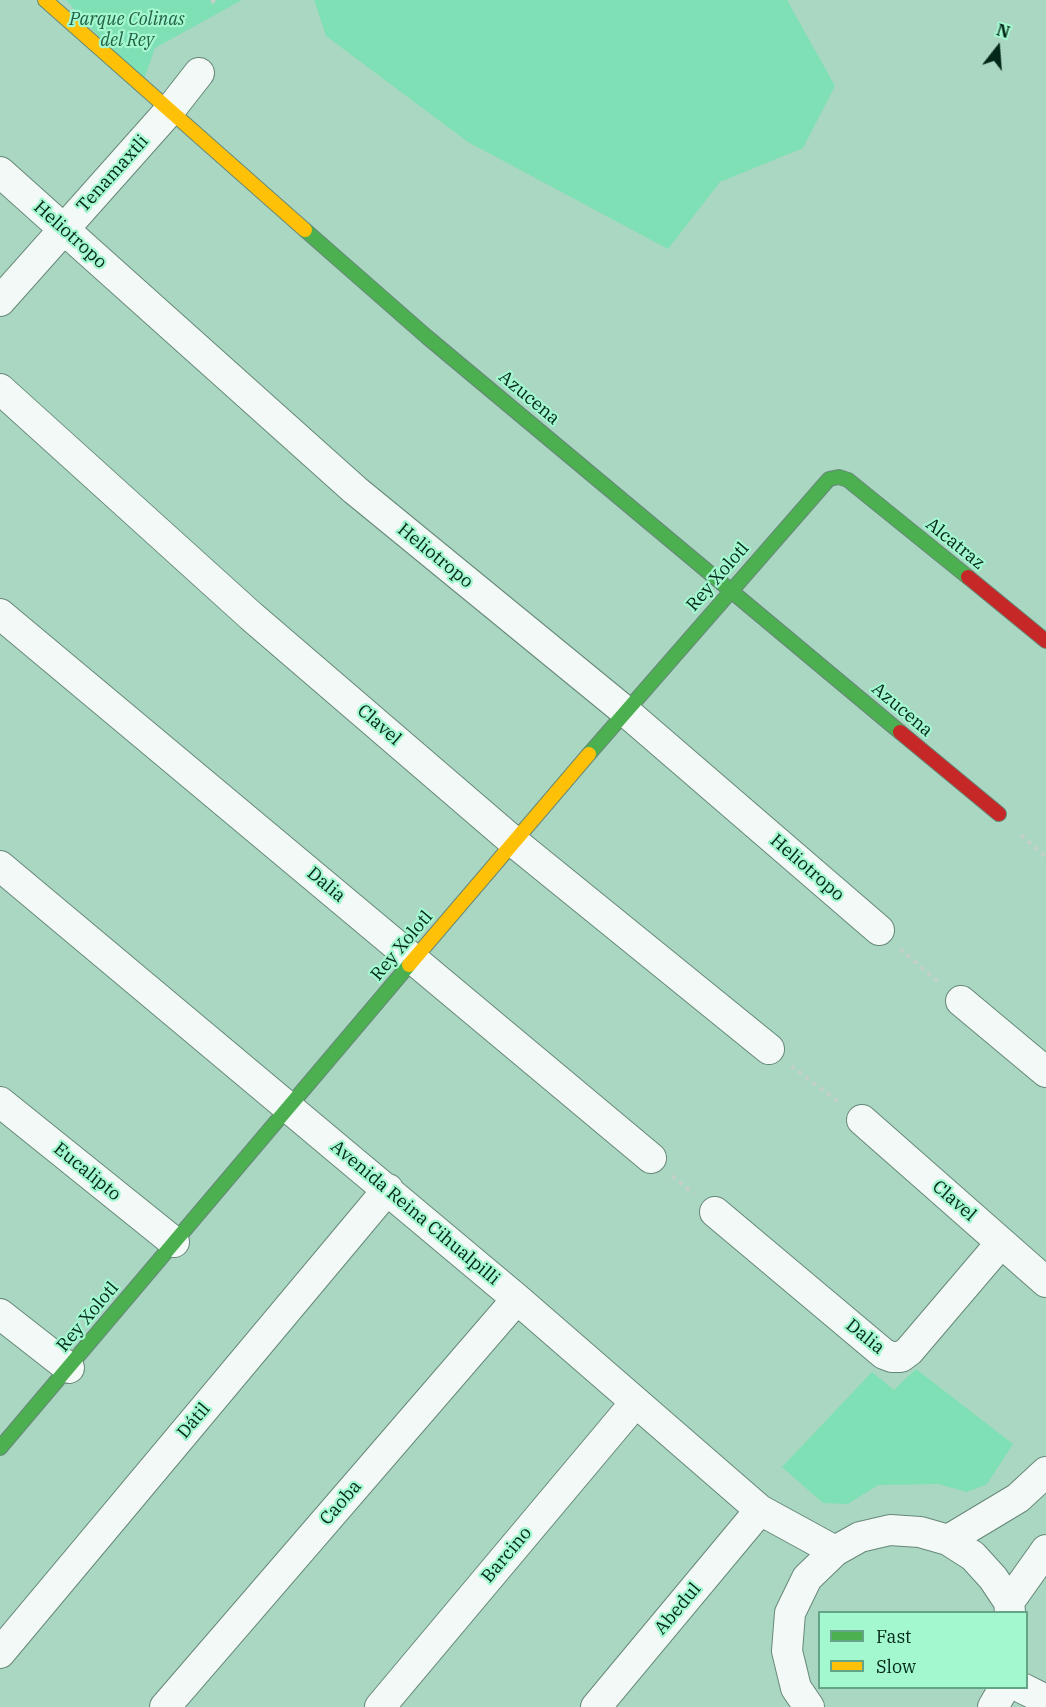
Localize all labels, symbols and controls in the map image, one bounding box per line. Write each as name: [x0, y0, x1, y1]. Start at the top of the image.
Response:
park label: Parque Colinas del Rey: [69, 9, 185, 52]
north arrow: [968, 18, 1028, 78]
text: N: [994, 19, 1012, 42]
street label: Tenamaxtli: [73, 131, 153, 217]
street label: Heliotropo: [29, 197, 111, 273]
street label: Azucena: [494, 366, 564, 430]
street label: Alcatraz: [921, 514, 989, 574]
street label: Heliotropo: [393, 519, 477, 593]
street label: Rey Xolotl: [682, 538, 754, 616]
street label: Azucena: [867, 678, 937, 742]
street label: Clavel: [353, 700, 405, 750]
street label: Heliotropo: [766, 830, 848, 906]
street label: Dalia: [302, 863, 350, 907]
street label: Rey Xolotl: [367, 907, 437, 985]
street label: Avenida Reina Cihualpilli: [326, 1136, 504, 1290]
street label: Eucalipto: [49, 1138, 125, 1206]
street label: Clavel: [928, 1176, 980, 1226]
street label: Rey Xolotl: [53, 1278, 123, 1356]
street label: Dalia: [841, 1315, 889, 1359]
street label: Dátil: [173, 1399, 215, 1443]
street label: Caoba: [316, 1476, 366, 1530]
street label: Barcino: [477, 1523, 537, 1587]
street label: Abedul: [650, 1579, 706, 1639]
legend: [818, 1611, 1028, 1689]
text: Fast: [876, 1625, 911, 1648]
text: Slow: [876, 1655, 916, 1678]

